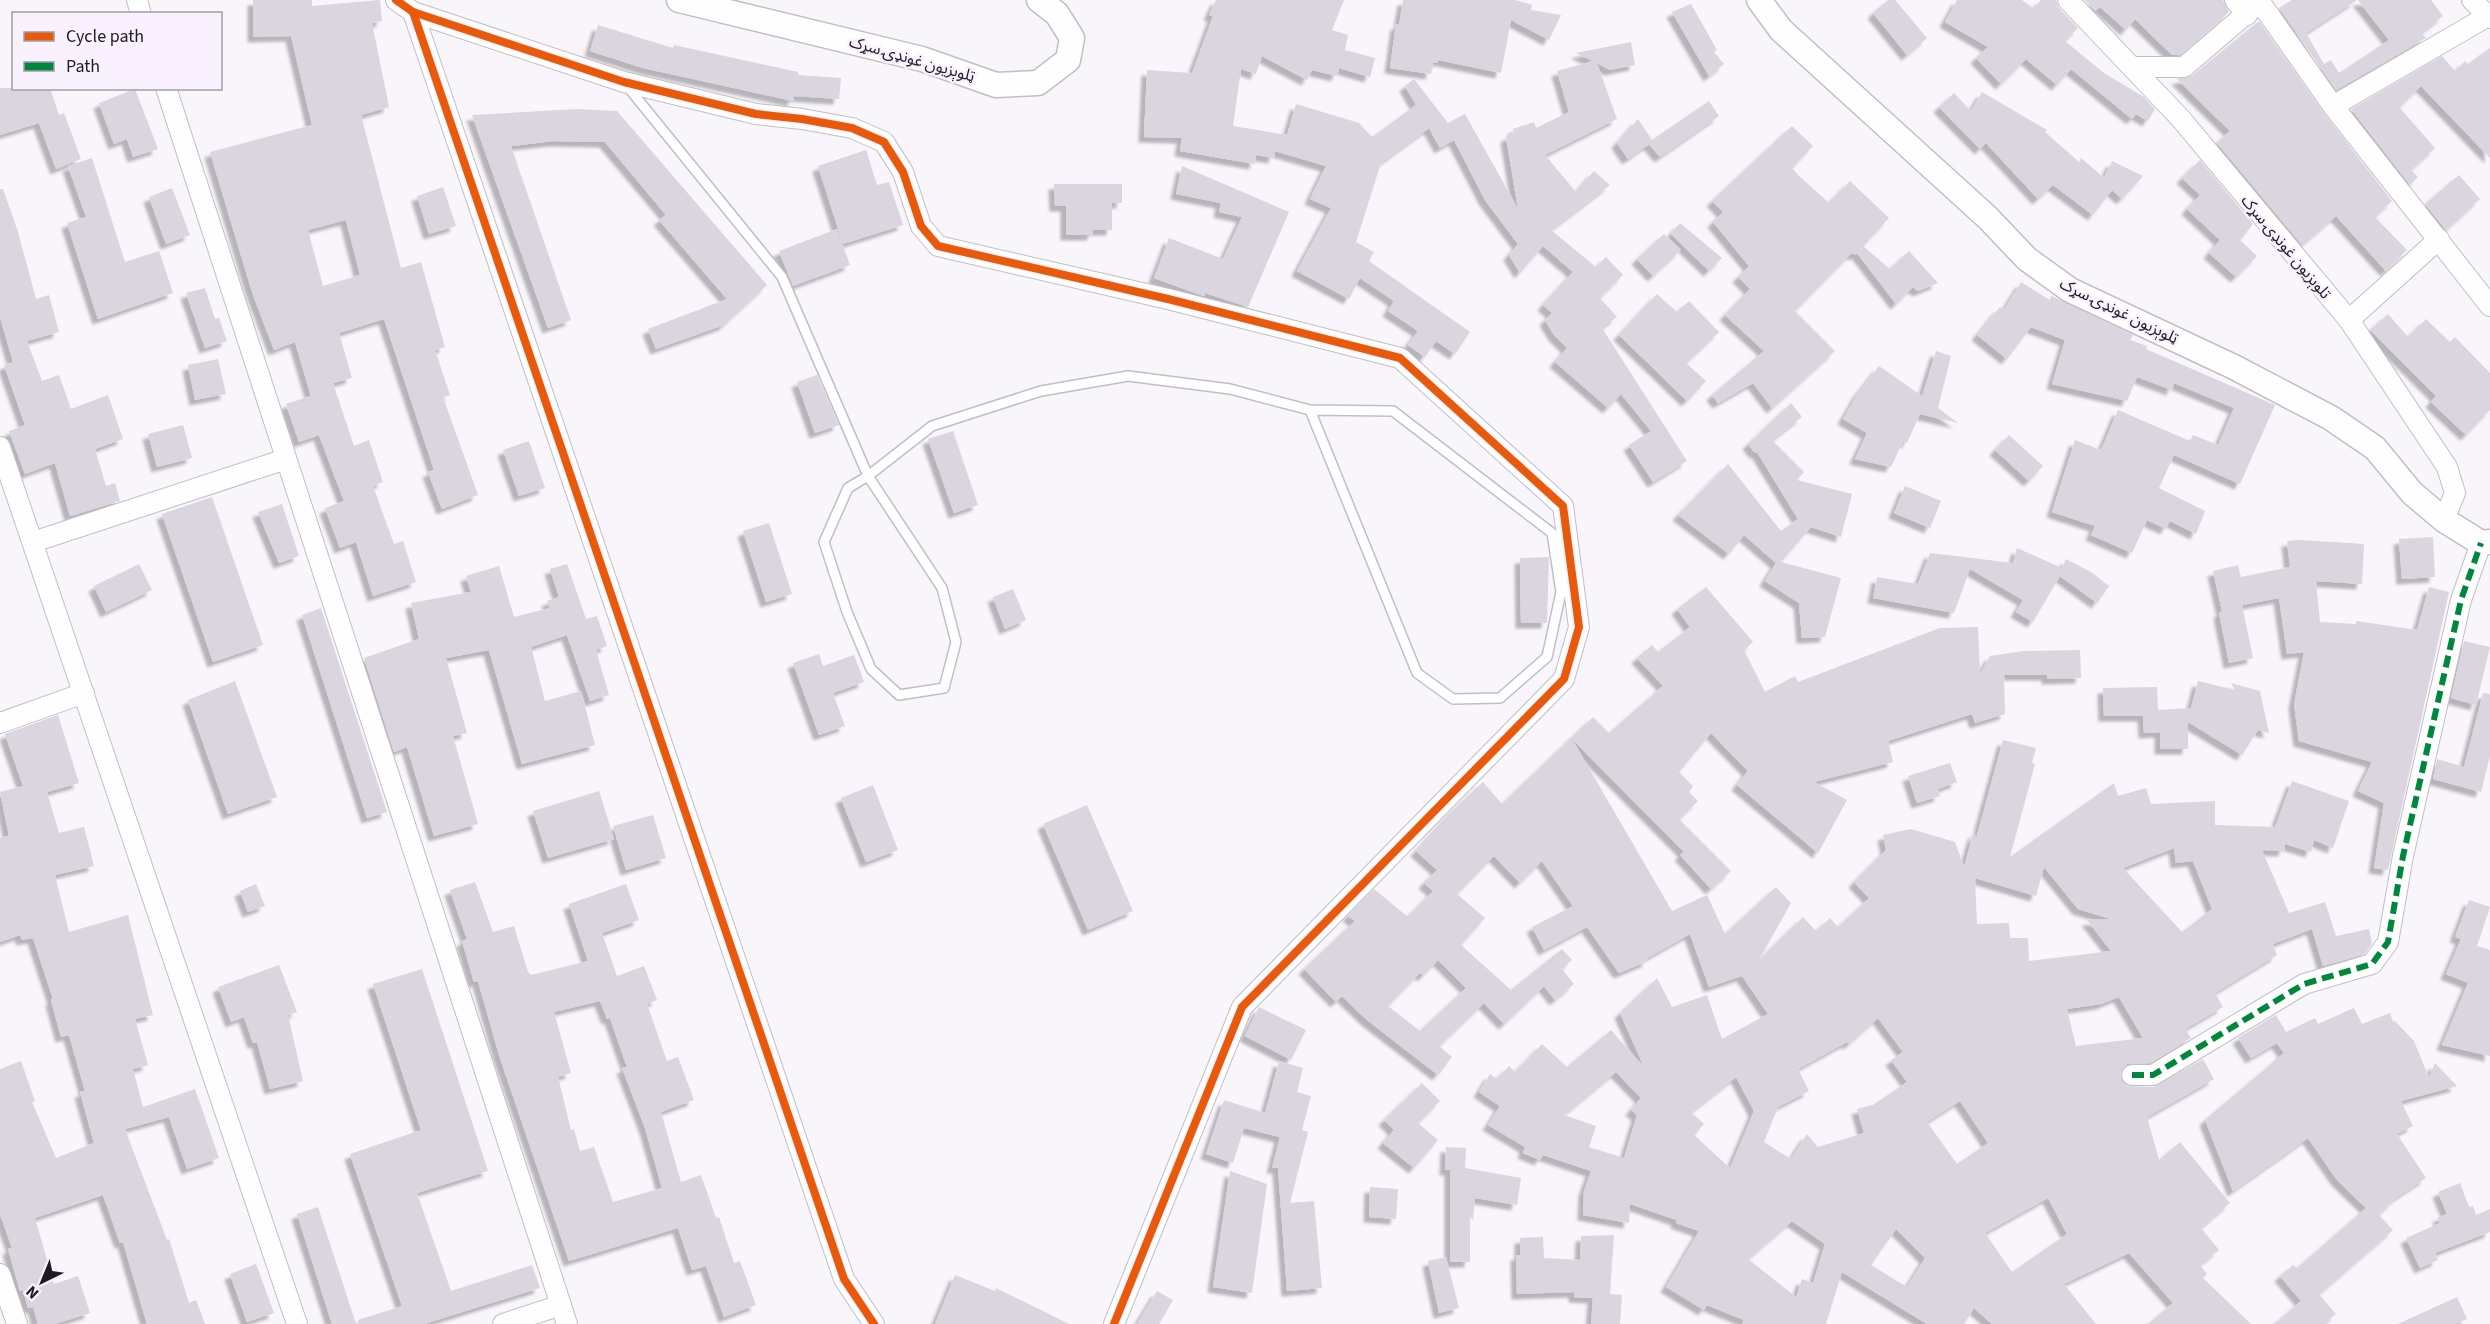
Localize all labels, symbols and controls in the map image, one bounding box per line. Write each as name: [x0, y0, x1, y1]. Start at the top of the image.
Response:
legend: [12, 12, 222, 90]
text: Cycle path: [66, 24, 144, 49]
street label: ټلوېزيون غونډۍ سړک: [847, 31, 978, 88]
text: Path: [66, 54, 100, 79]
street label: تلوېزيون غونډۍ سړک: [2236, 190, 2336, 304]
street label: ټلوېزيون غونډۍ سړک: [2056, 273, 2182, 349]
north arrow: [12, 1252, 72, 1312]
text: N: [21, 1281, 44, 1304]

